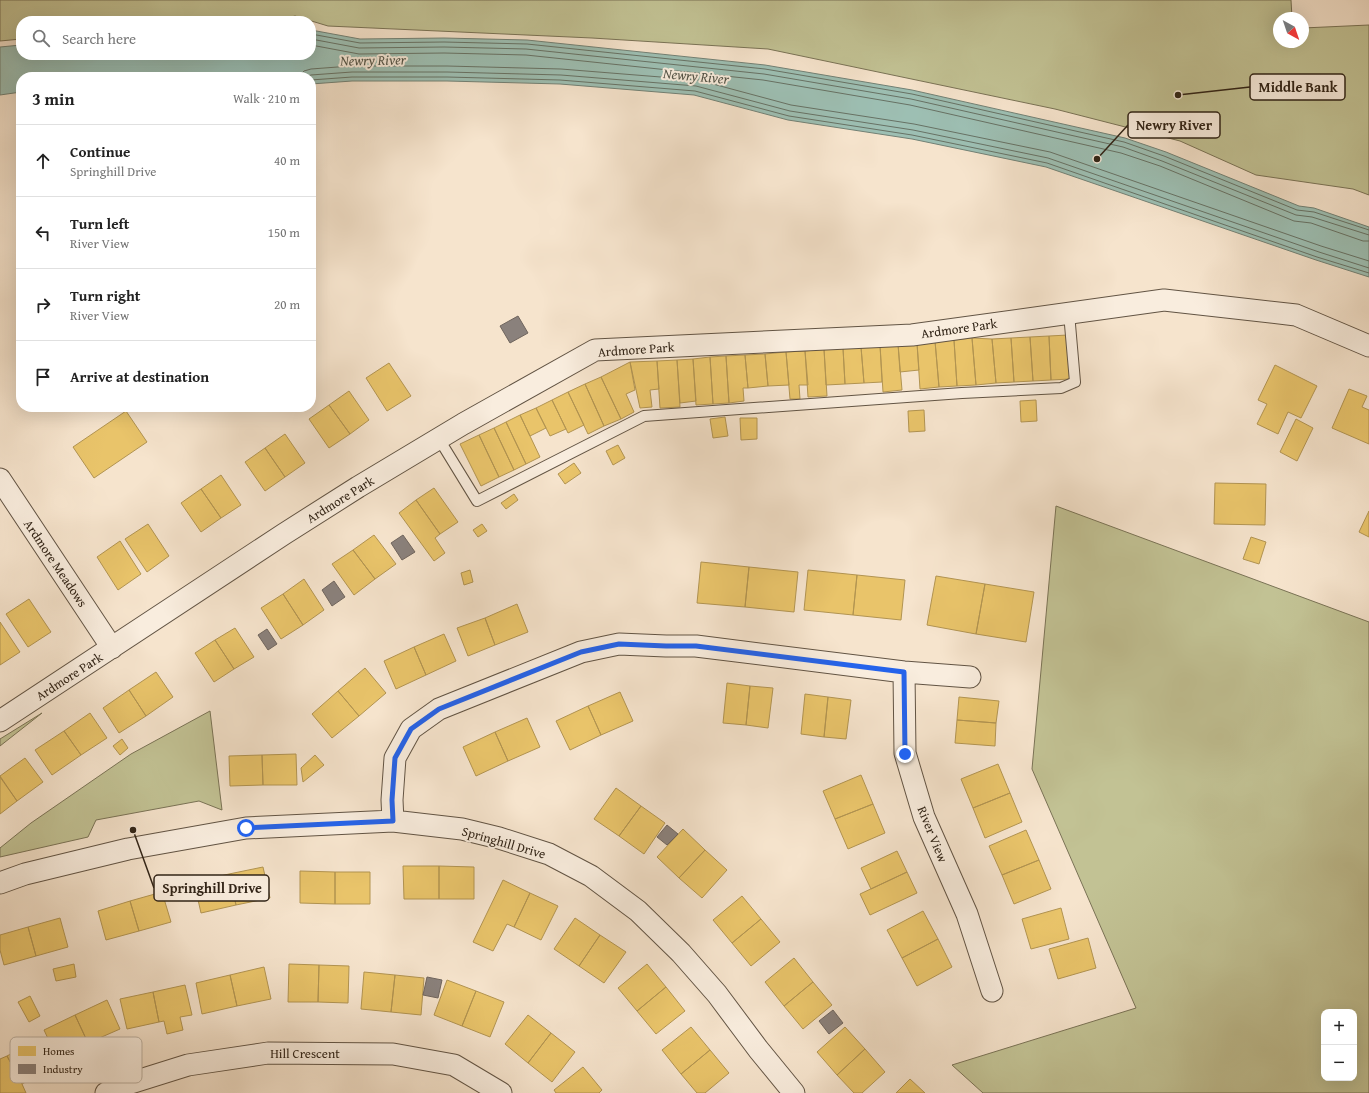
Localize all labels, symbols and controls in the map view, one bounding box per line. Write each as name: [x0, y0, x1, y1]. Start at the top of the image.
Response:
north arrow: [1273, 12, 1309, 48]
search box: [16, 16, 316, 60]
icon: search: [30, 27, 52, 49]
text: Search here: [62, 28, 136, 49]
water label: Newry River: [340, 49, 407, 71]
water label: Newry River: [662, 63, 730, 89]
callout: Middle Bank: [1250, 74, 1345, 100]
text: Middle Bank: [1259, 77, 1338, 97]
text: 3 min: [32, 86, 74, 111]
text: Walk · 210 m: [233, 89, 300, 108]
callout: Newry River: [1128, 112, 1220, 138]
text: Newry River: [1136, 115, 1213, 135]
text: Continue: [70, 141, 131, 162]
icon: ahead: [32, 150, 54, 172]
text: 40 m: [274, 151, 300, 170]
text: Springhill Drive: [70, 162, 156, 181]
text: Turn left: [70, 213, 129, 234]
icon: left: [32, 222, 54, 244]
text: 150 m: [268, 223, 300, 242]
text: River View: [70, 234, 129, 253]
text: Turn right: [70, 285, 141, 306]
icon: right: [32, 294, 54, 316]
text: 20 m: [274, 295, 300, 314]
text: River View: [70, 306, 129, 325]
street label: Ardmore Park: [920, 314, 999, 343]
street label: Ardmore Park: [597, 337, 675, 362]
icon: arrive: [32, 366, 54, 388]
text: Arrive at destination: [70, 366, 209, 387]
street label: Ardmore Park: [303, 471, 378, 528]
street label: Ardmore Meadows: [19, 516, 92, 611]
street label: Ardmore Park: [32, 647, 107, 705]
route end: [896, 745, 914, 763]
street label: River View: [913, 803, 953, 866]
route start: [237, 819, 255, 837]
street label: Springhill Drive: [460, 821, 548, 864]
callout: Springhill Drive: [154, 875, 269, 901]
text: Springhill Drive: [162, 878, 262, 898]
map controls: [1321, 1009, 1357, 1081]
button: +: [1321, 1009, 1357, 1045]
legend: [10, 1037, 142, 1083]
text: Homes: [43, 1043, 74, 1059]
street label: Hill Crescent: [270, 1044, 340, 1063]
button: −: [1321, 1045, 1357, 1081]
text: Industry: [43, 1061, 83, 1077]

